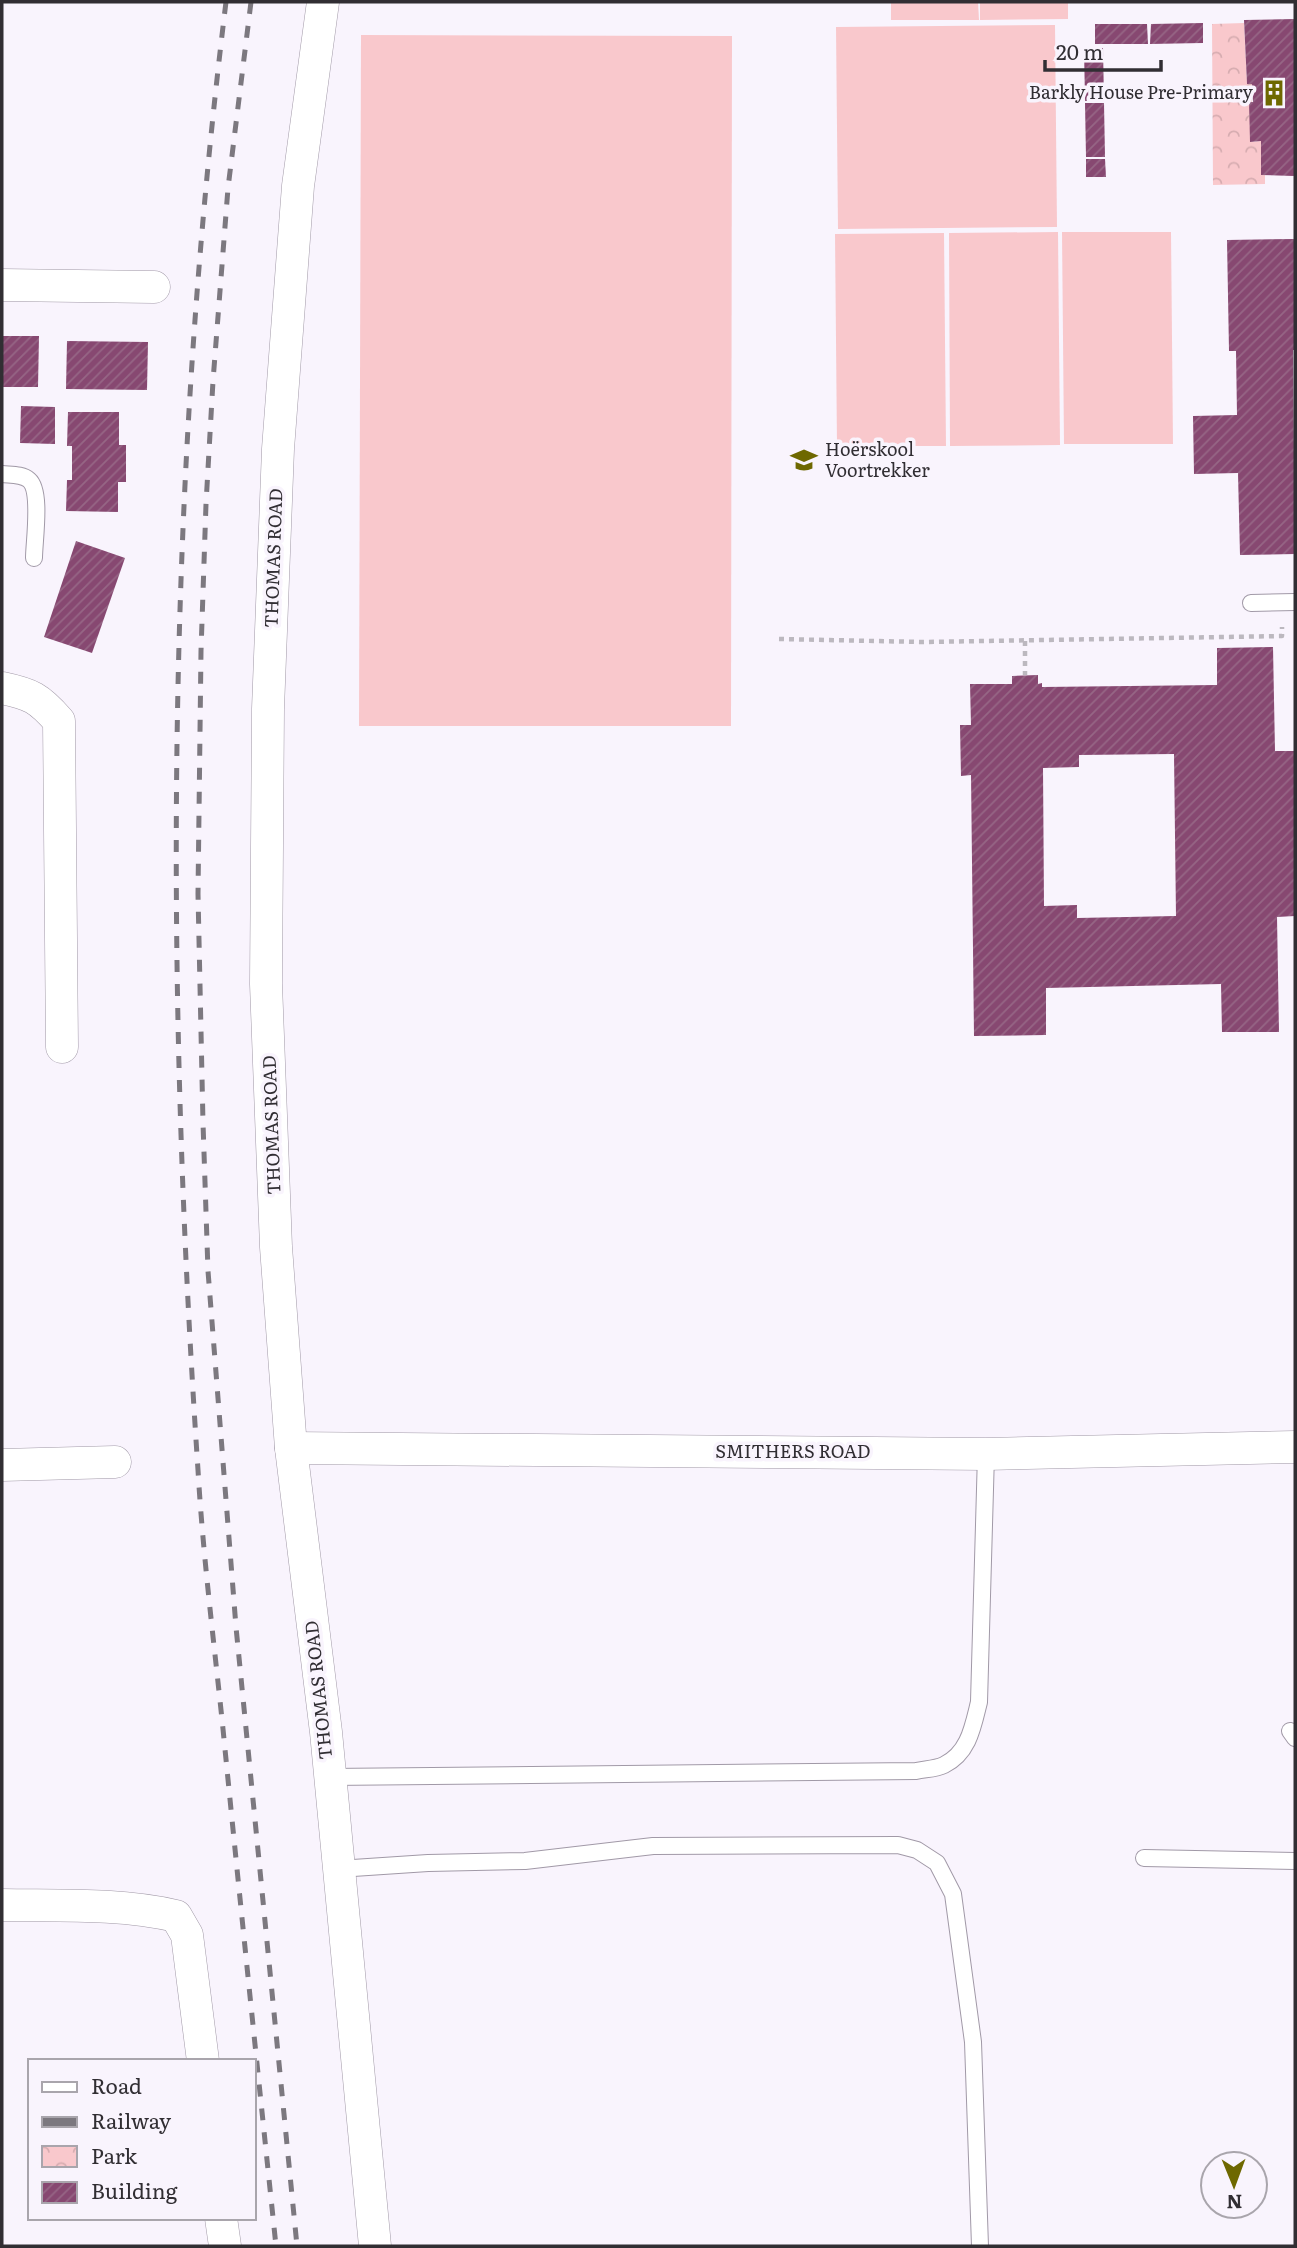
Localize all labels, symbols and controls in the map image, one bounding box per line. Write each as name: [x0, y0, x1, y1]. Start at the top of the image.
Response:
scale bar: [1045, 28, 1160, 72]
text: 20 m: [1056, 35, 1103, 66]
place label: Barkly House Pre-Primary: [1029, 78, 1254, 105]
building icon: Barkly House Pre-Primary: [1259, 78, 1289, 108]
place label: Hoërskool Voortrekker: [825, 435, 930, 483]
school or university icon: Hoërskool Voortrekker: [789, 445, 819, 475]
street label: THOMAS ROAD: [257, 488, 288, 628]
street label: THOMAS ROAD: [255, 1055, 286, 1195]
street label: SMITHERS ROAD: [715, 1437, 871, 1464]
street label: THOMAS ROAD: [297, 1619, 338, 1761]
legend: [28, 2059, 256, 2220]
text: Road: [91, 2069, 142, 2100]
text: Railway: [91, 2104, 172, 2135]
text: Park: [91, 2139, 137, 2170]
north arrow: [1199, 2150, 1269, 2220]
text: Building: [91, 2174, 178, 2205]
text: N: [1226, 2189, 1243, 2217]

